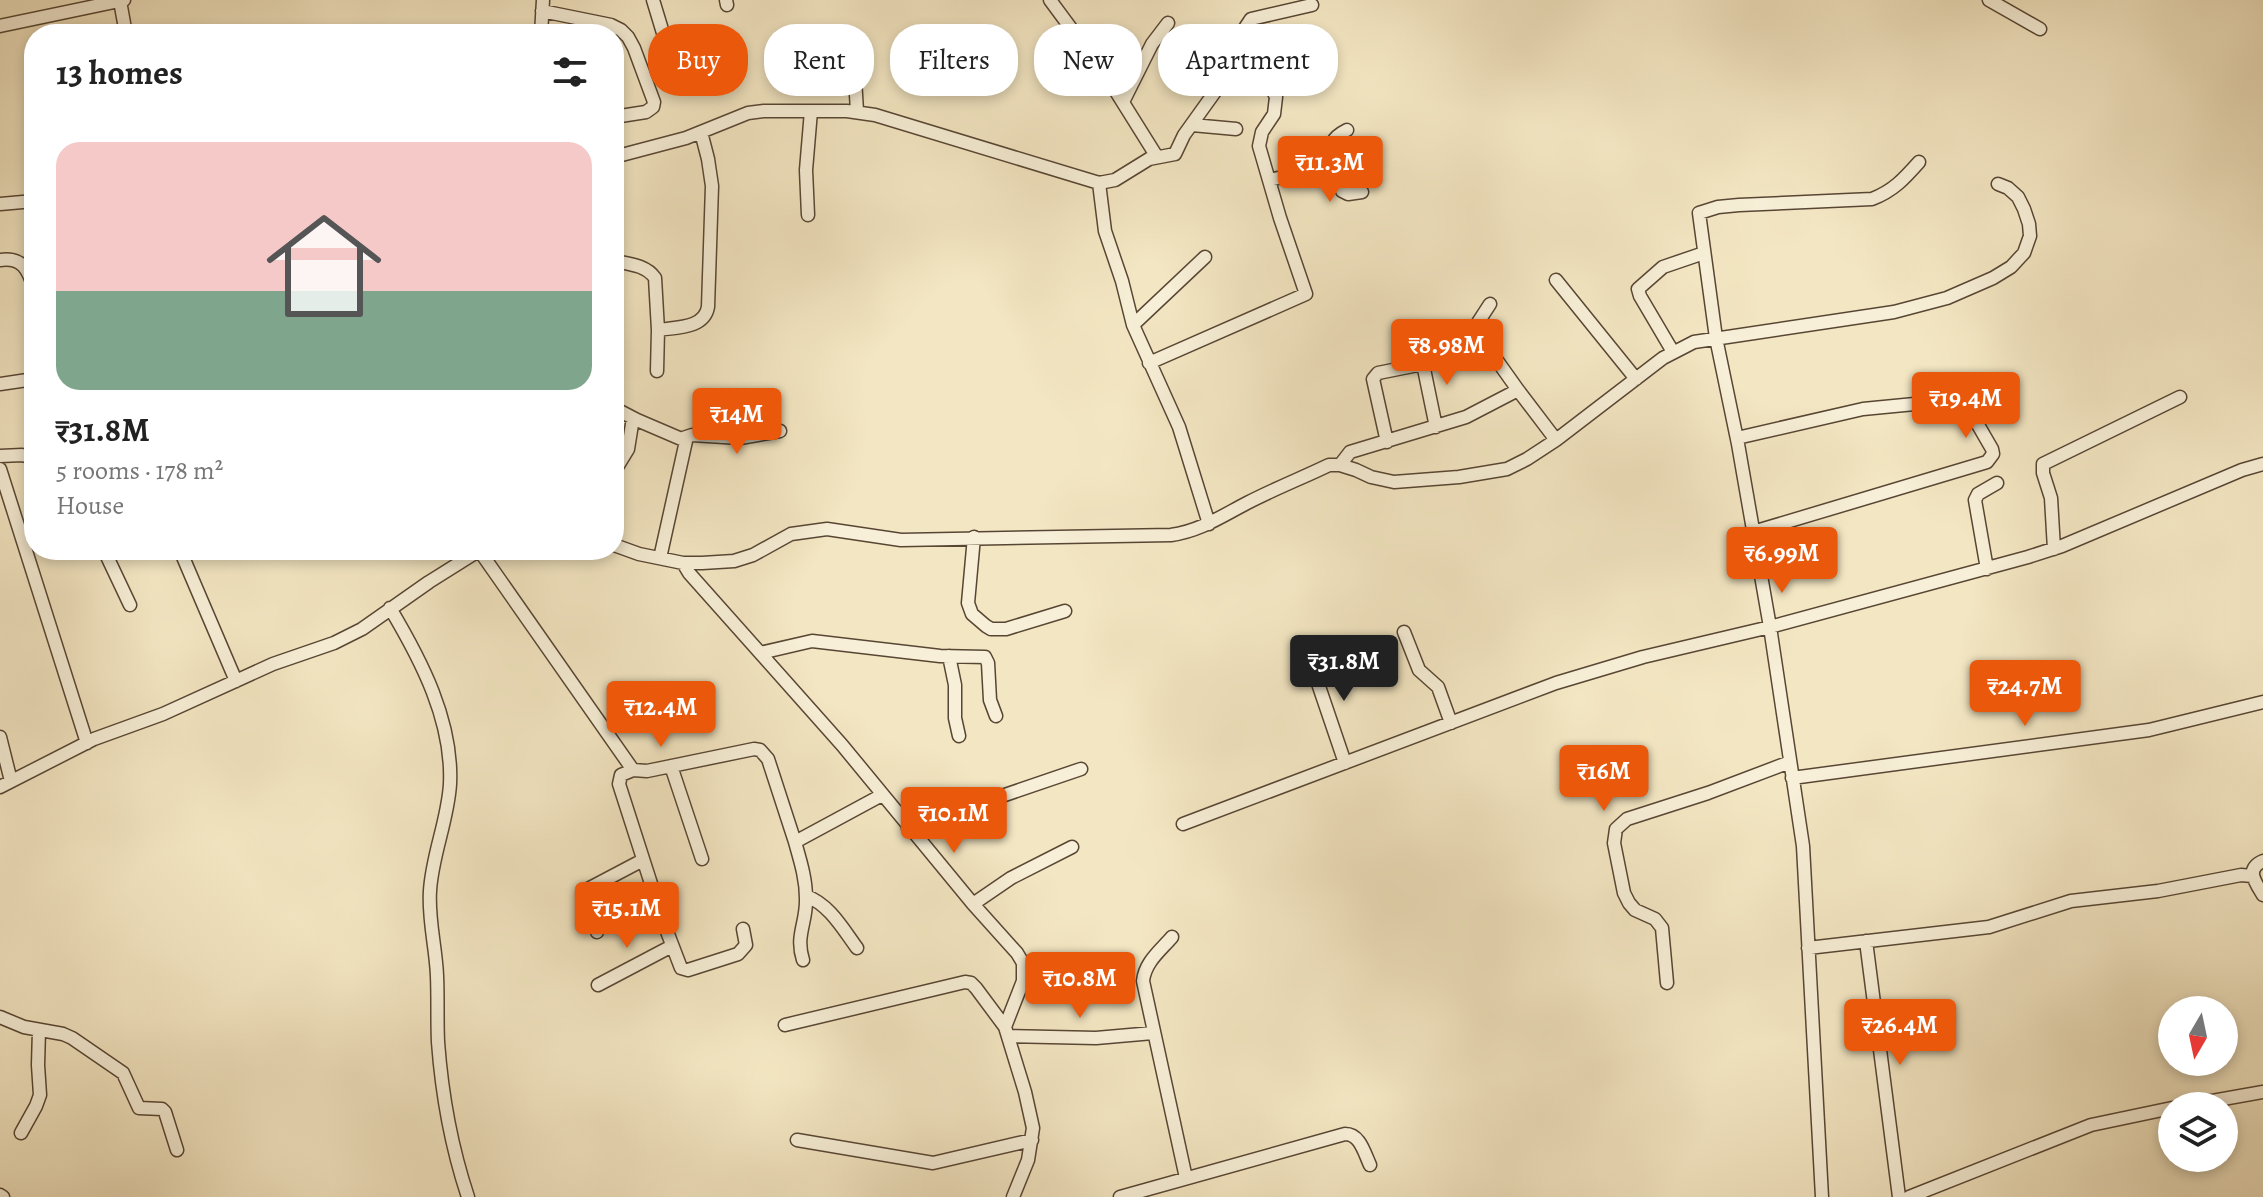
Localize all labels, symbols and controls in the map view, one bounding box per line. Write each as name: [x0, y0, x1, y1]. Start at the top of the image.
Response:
chip: Buy: [648, 24, 748, 96]
chip: Rent: [764, 24, 874, 96]
chip: Filters: [890, 24, 1018, 96]
chip: New: [1034, 24, 1142, 96]
chip: Apartment: [1158, 24, 1338, 96]
text: 13 homes: [56, 49, 183, 96]
icon: filters: [548, 50, 592, 94]
pin: ₹11.3M: [1265, 136, 1395, 204]
text: ₹11.3M: [1296, 144, 1364, 179]
icon: home: [252, 194, 396, 338]
pin: ₹8.98M: [1382, 319, 1512, 387]
text: ₹8.98M: [1409, 327, 1485, 362]
pin: ₹19.4M: [1901, 372, 2031, 440]
text: ₹19.4M: [1930, 380, 2002, 415]
pin: ₹14M: [690, 388, 784, 456]
text: ₹14M: [710, 396, 764, 431]
text: ₹31.8M: [56, 406, 150, 453]
text: 5 rooms · 178 m²: [56, 453, 223, 488]
text: House: [56, 488, 124, 523]
pin: ₹6.99M: [1717, 527, 1847, 595]
text: ₹6.99M: [1745, 535, 1819, 570]
pin: ₹31.8M: [1279, 635, 1409, 703]
text: ₹31.8M: [1308, 643, 1380, 678]
pin: ₹24.7M: [1960, 660, 2090, 728]
text: ₹24.7M: [1988, 668, 2062, 703]
pin: ₹12.4M: [596, 681, 726, 749]
text: ₹12.4M: [625, 689, 697, 724]
pin: ₹16M: [1557, 745, 1651, 813]
text: ₹16M: [1577, 753, 1631, 788]
pin: ₹10.1M: [889, 787, 1019, 855]
text: ₹10.1M: [919, 795, 989, 830]
pin: ₹15.1M: [562, 882, 692, 950]
text: ₹15.1M: [593, 890, 661, 925]
pin: ₹10.8M: [1015, 952, 1145, 1020]
text: ₹10.8M: [1043, 960, 1117, 995]
north arrow: [2158, 996, 2238, 1076]
map controls: [2158, 996, 2238, 1172]
pin: ₹26.4M: [1835, 999, 1965, 1067]
text: ₹26.4M: [1862, 1007, 1938, 1042]
button: layers: [2158, 1092, 2238, 1172]

